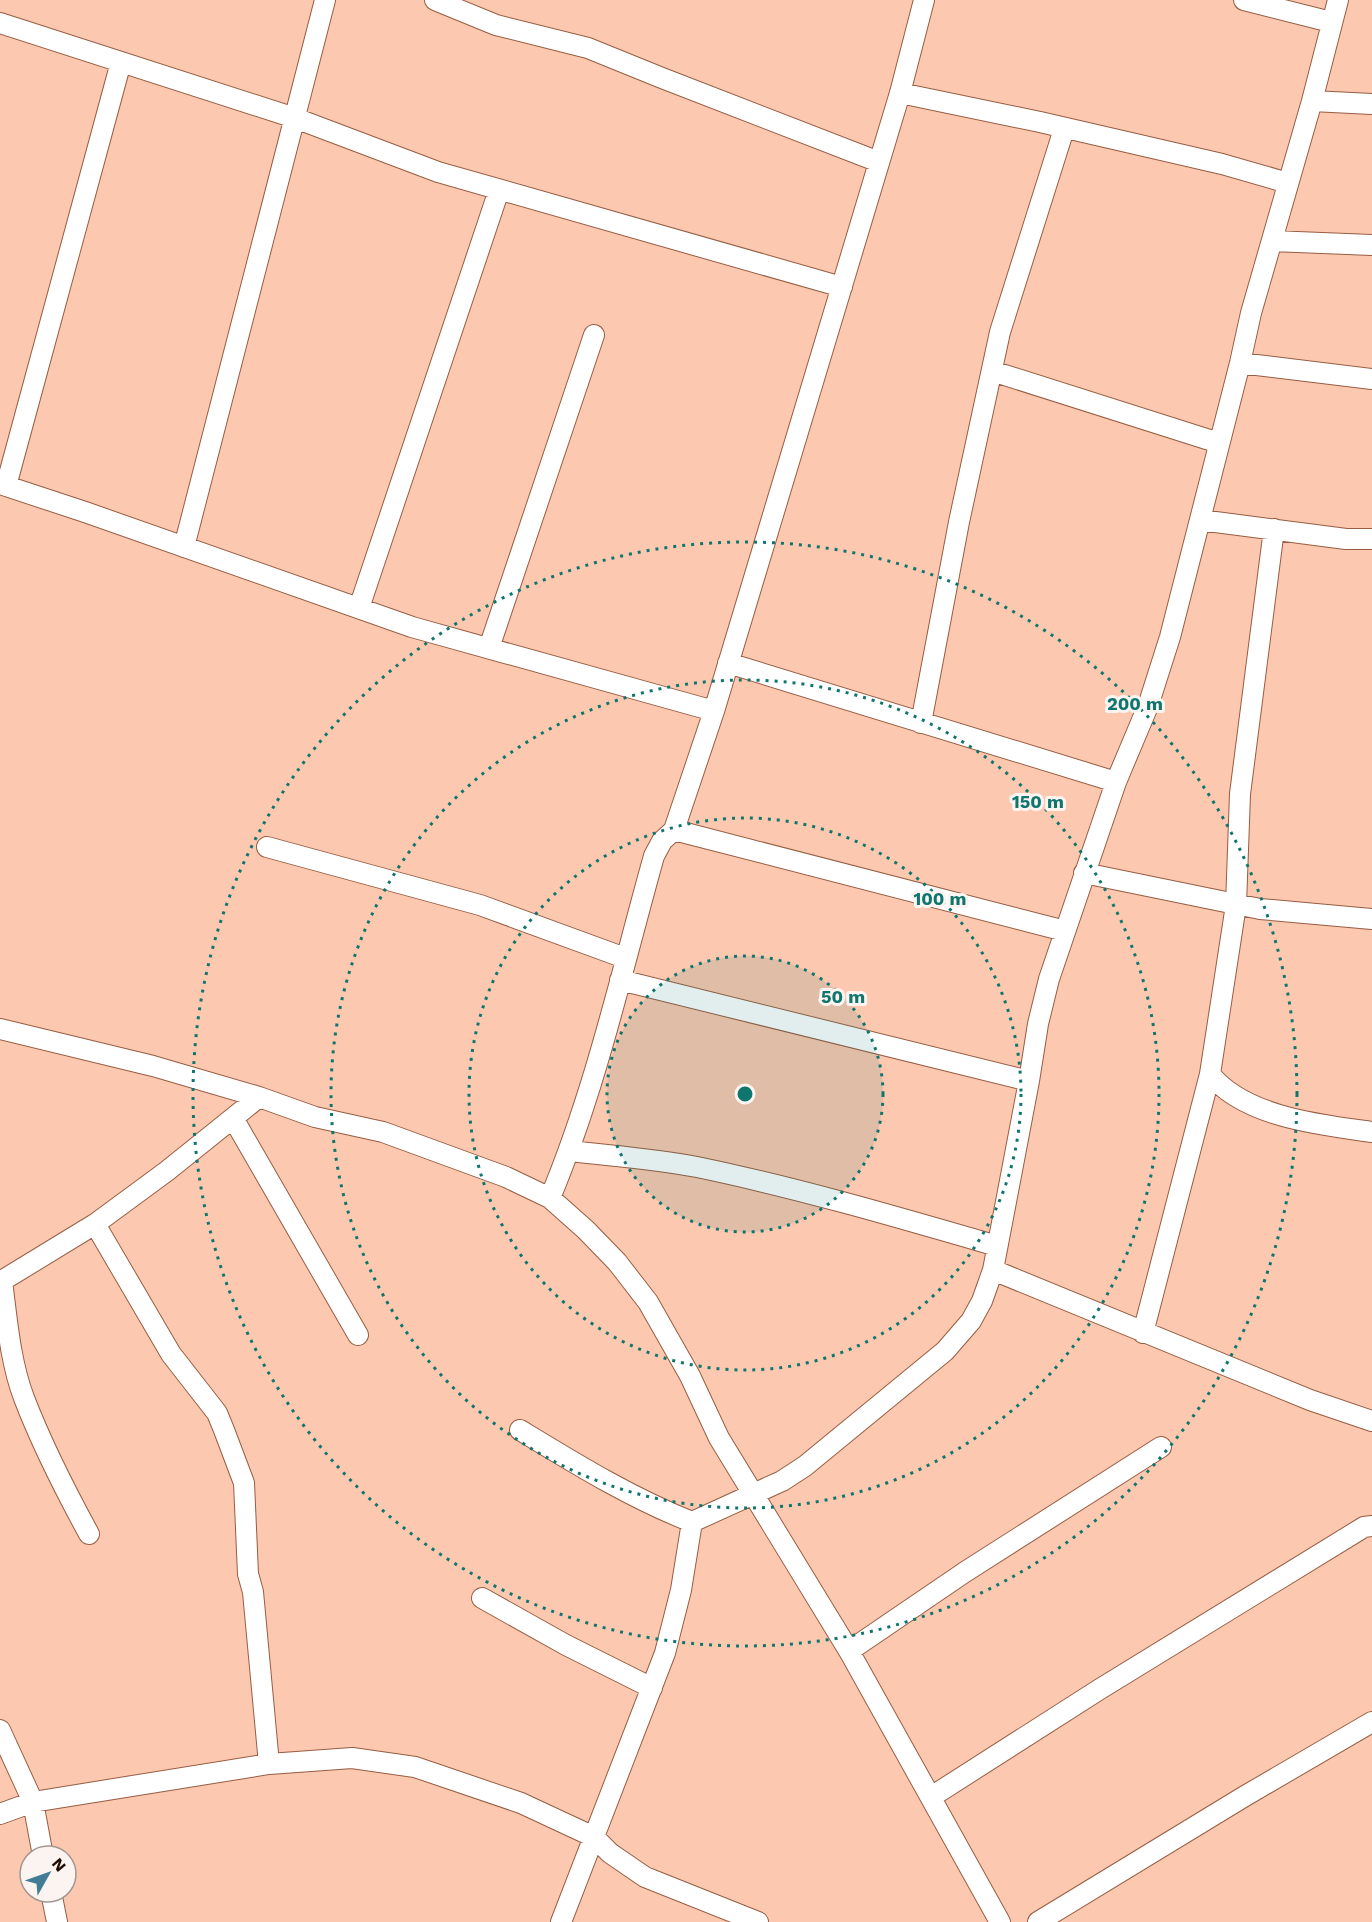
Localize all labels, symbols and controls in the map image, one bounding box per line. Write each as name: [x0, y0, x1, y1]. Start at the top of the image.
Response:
text: 200 m: [1107, 693, 1163, 714]
text: 150 m: [1012, 791, 1064, 812]
text: 100 m: [913, 888, 967, 909]
text: 50 m: [821, 986, 865, 1007]
centre of rings: [735, 1084, 755, 1104]
north arrow: [18, 1844, 78, 1904]
text: N: [48, 1854, 70, 1875]

